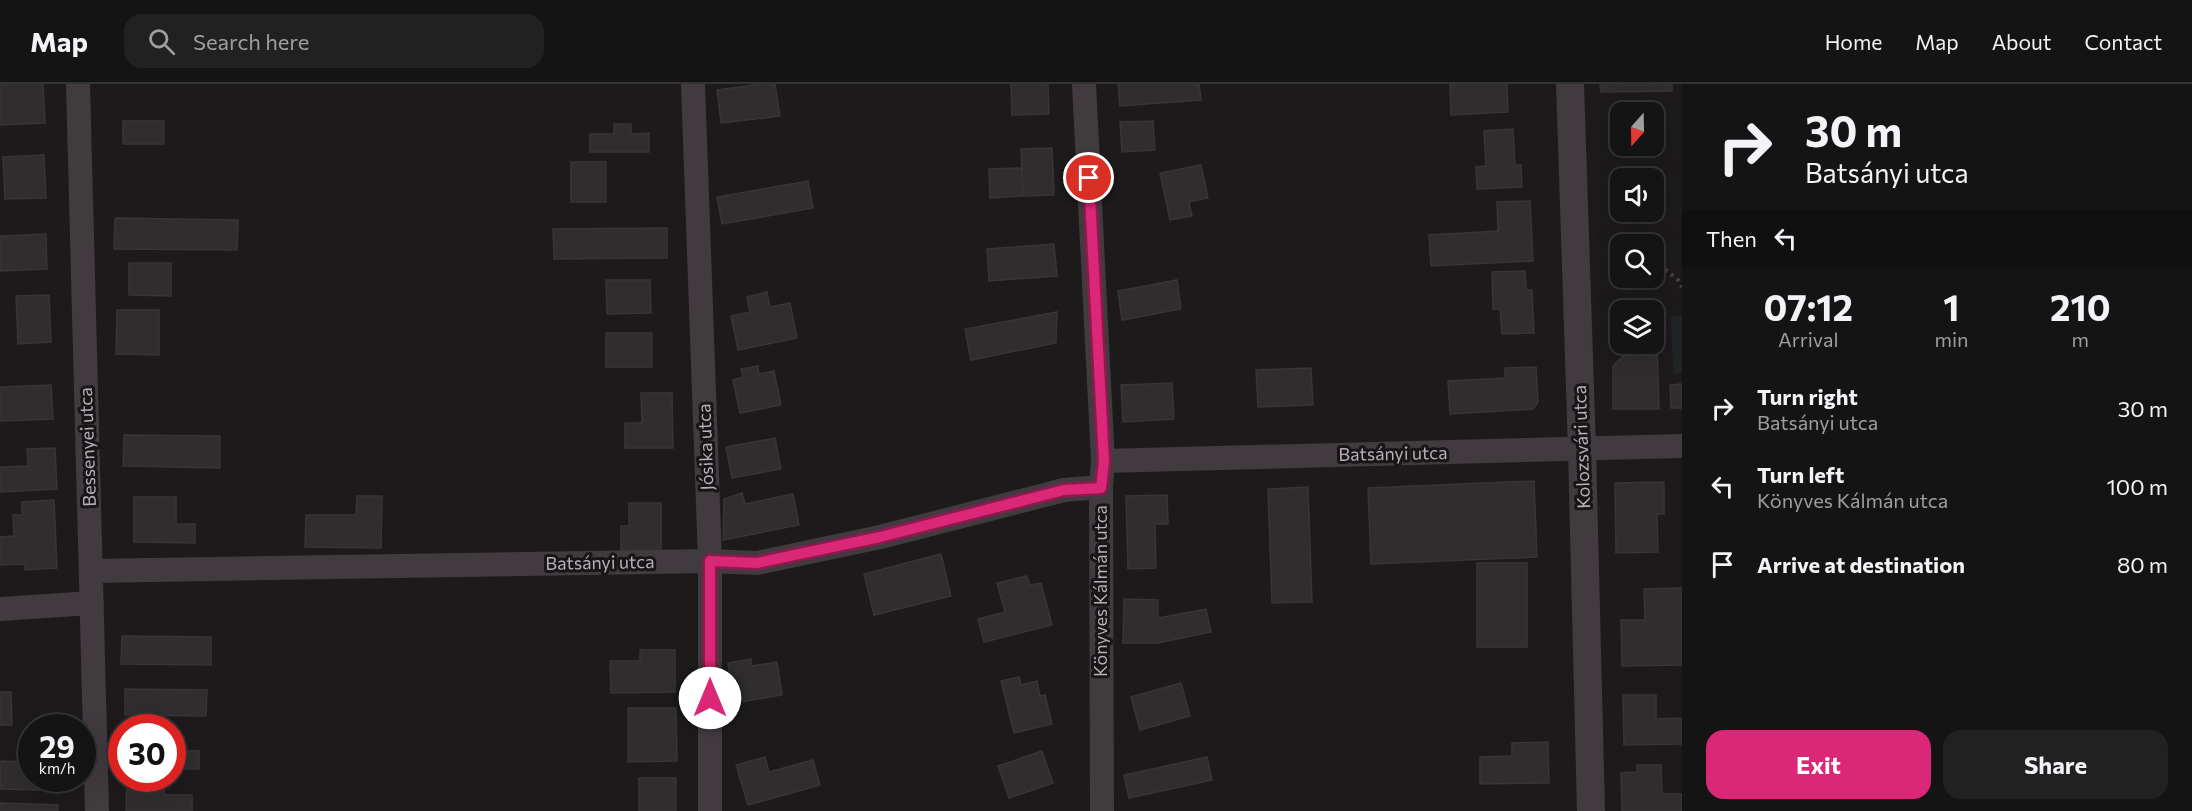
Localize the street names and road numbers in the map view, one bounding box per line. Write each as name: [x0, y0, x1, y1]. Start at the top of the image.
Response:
street label: Kolozsvári utca: [1568, 385, 1594, 509]
street label: Bessenyei utca: [74, 387, 100, 507]
street label: Jósika utca: [692, 403, 718, 491]
street label: Batsányi utca: [1338, 441, 1448, 465]
street label: Könyves Kálmán utca: [1089, 505, 1111, 677]
street label: Batsányi utca: [545, 550, 655, 574]

